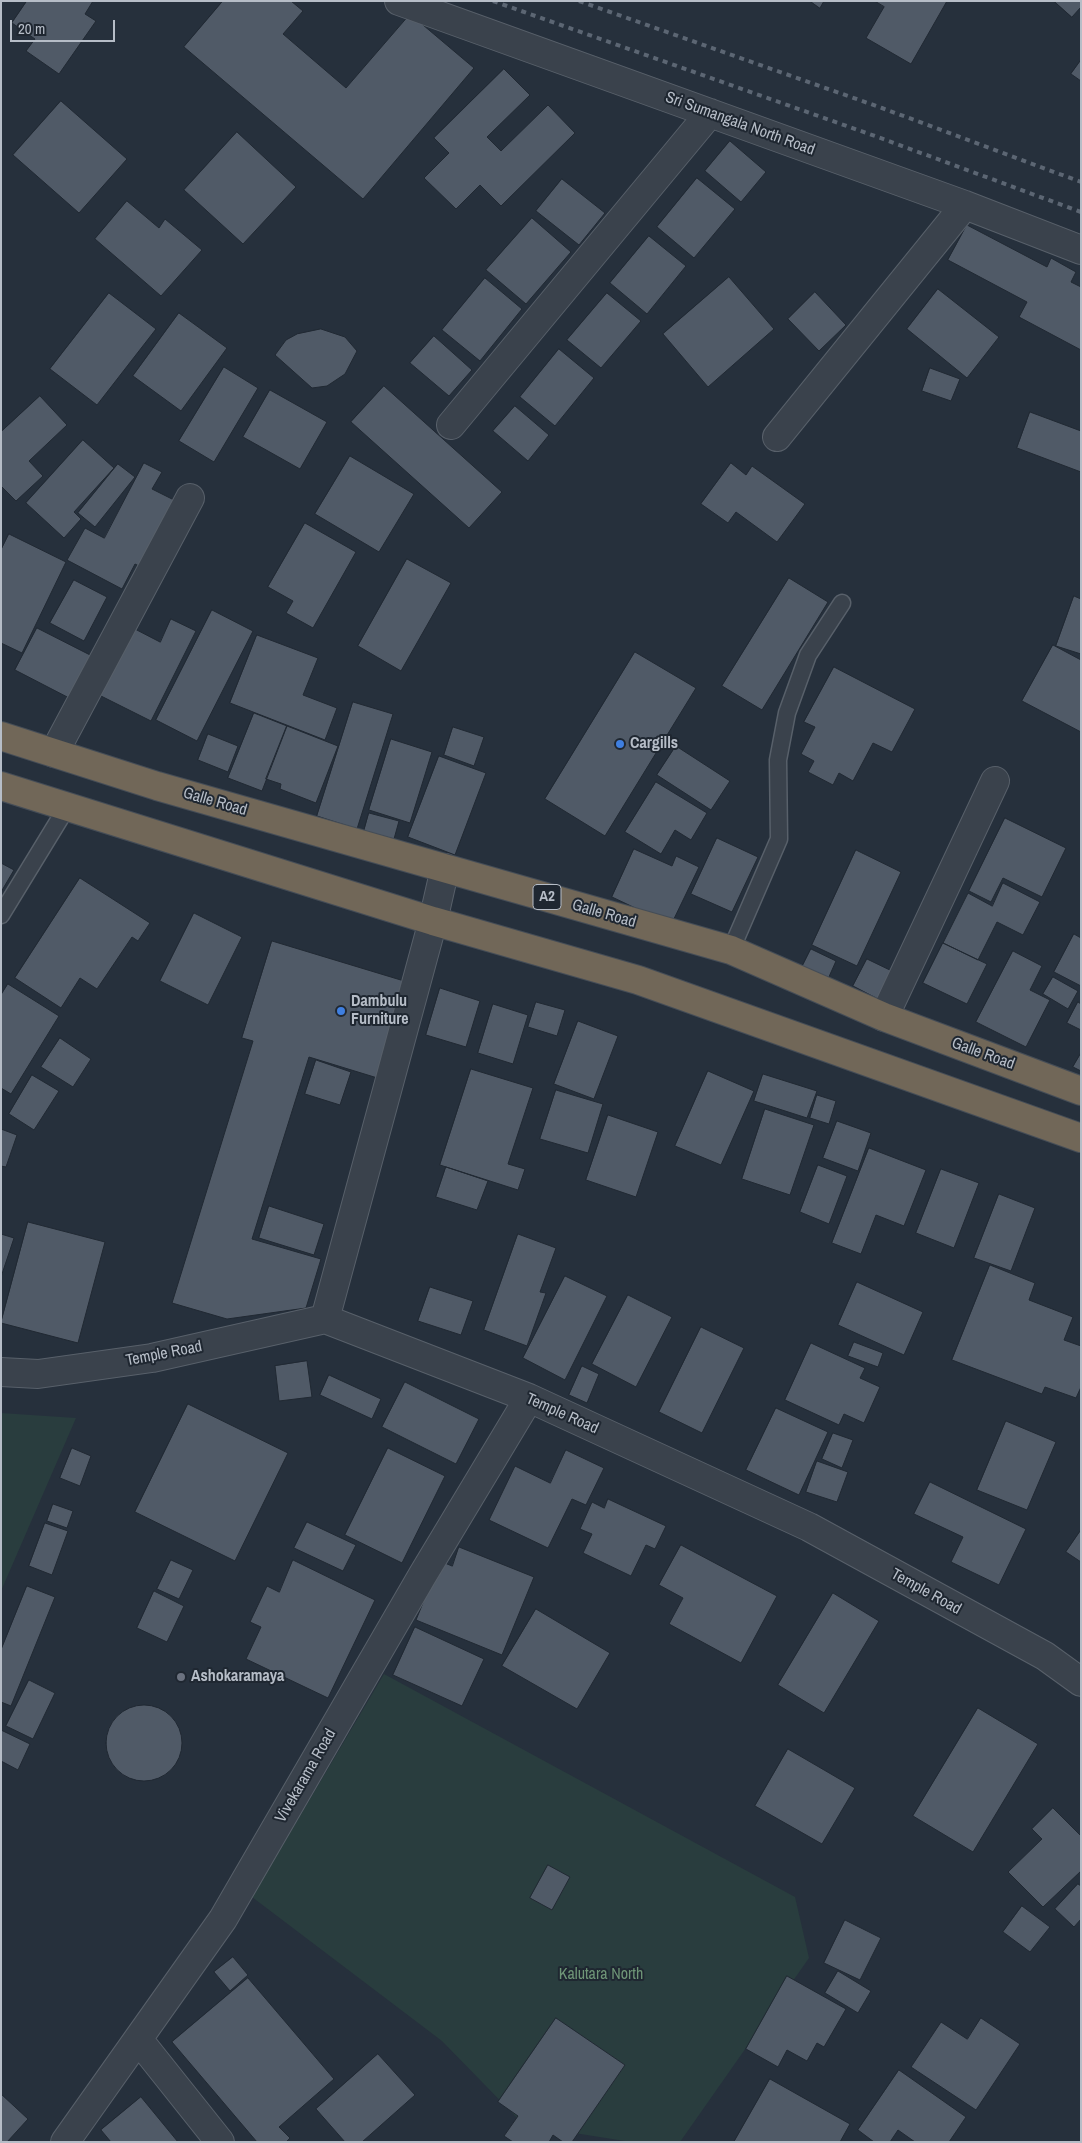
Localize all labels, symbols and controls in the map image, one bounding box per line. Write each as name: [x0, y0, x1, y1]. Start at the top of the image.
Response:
scale bar: [12, 10, 118, 42]
text: 20 m: [18, 18, 45, 39]
street label: Sri Sumangala North Road: [663, 88, 817, 160]
place label: Cargills: [630, 734, 678, 754]
marker: Cargills: [614, 738, 626, 750]
street label: Galle Road: [181, 784, 249, 820]
road number: A2: [533, 884, 561, 910]
street label: Galle Road: [570, 896, 638, 932]
place label: Dambulu Furniture: [351, 992, 409, 1030]
marker: Dambulu Furniture: [335, 1005, 347, 1017]
street label: Galle Road: [949, 1034, 1017, 1074]
street label: Temple Road: [124, 1337, 204, 1371]
street label: Temple Road: [523, 1390, 601, 1438]
street label: Temple Road: [888, 1565, 964, 1619]
place label: Ashokaramaya: [191, 1667, 284, 1687]
marker: Ashokaramaya: [175, 1671, 187, 1683]
street label: Vivekarama Road: [271, 1726, 341, 1826]
park label: Kalutara North: [559, 1965, 643, 1985]

